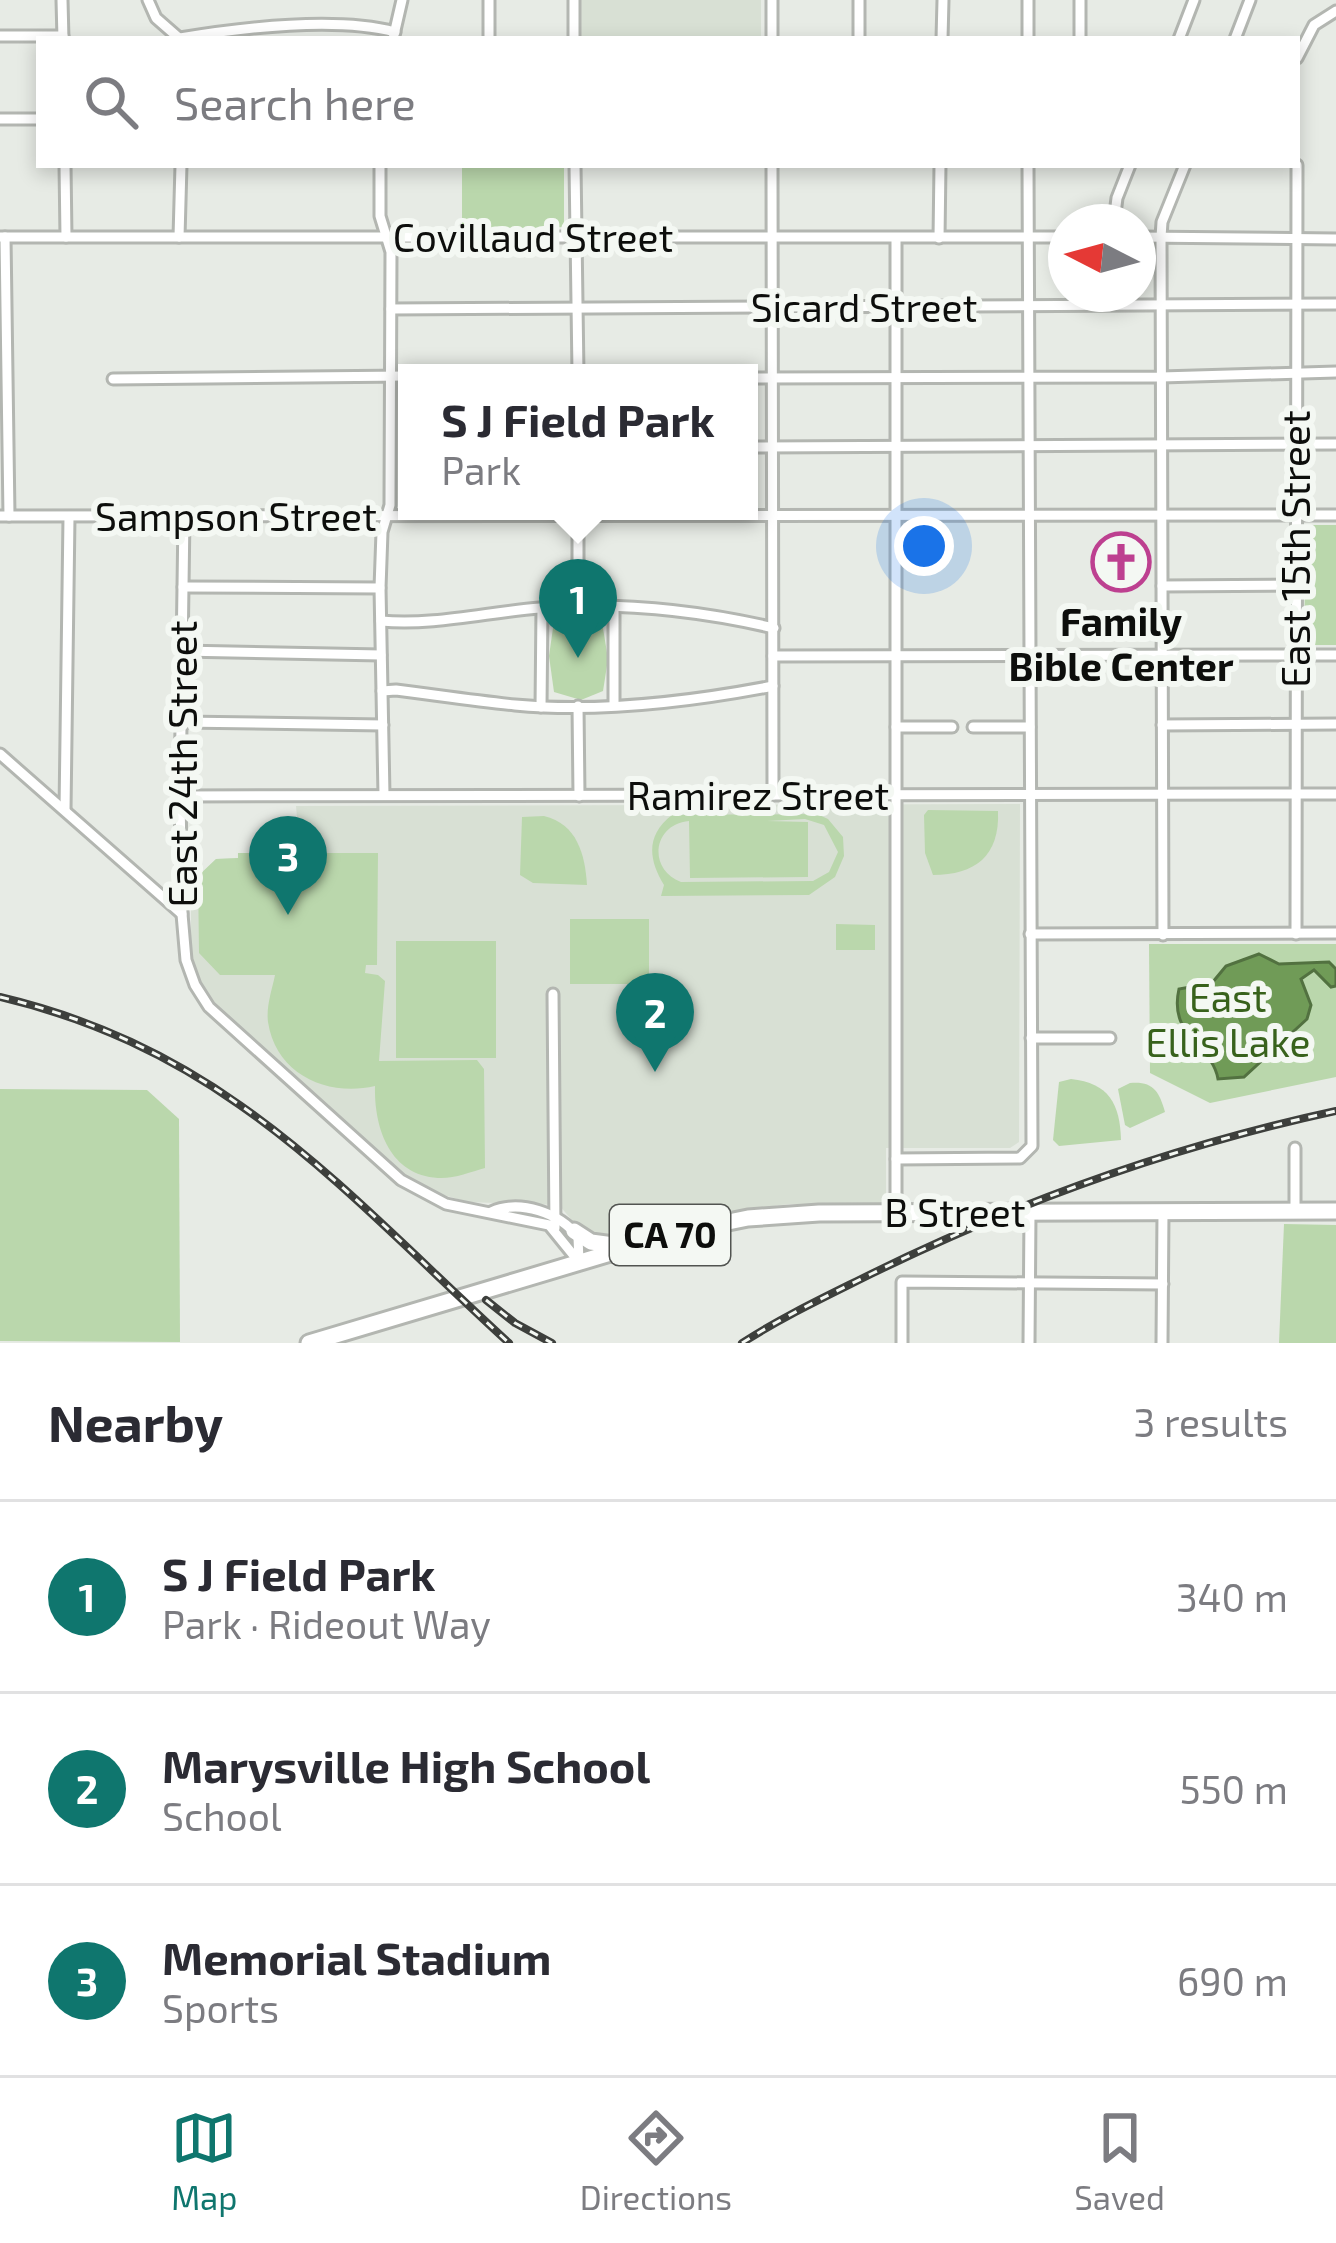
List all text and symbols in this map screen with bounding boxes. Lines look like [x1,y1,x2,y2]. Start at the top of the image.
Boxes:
search box [36,36,1300,168]
icon: search [78,69,144,135]
text: Search here [174,75,416,129]
north arrow [1048,204,1156,312]
street label: Covillaud Street [393,213,673,260]
street label: Sicard Street [751,283,977,330]
popup [398,364,758,520]
text: S J Field Park [441,392,715,446]
street label: East 15th Street [1271,410,1318,688]
text: Park [441,446,521,493]
street label: Sampson Street [95,492,377,539]
your location [894,516,954,576]
church icon: Family Bible Center [1090,531,1152,593]
pin: 1 [539,559,617,658]
place label: Family Bible Center [1008,597,1234,689]
street label: East 24th Street [158,620,205,908]
street label: Ramirez Street [627,771,889,818]
pin: 3 [249,816,327,915]
pin: 2 [616,973,694,1072]
park label: East Ellis Lake [1146,973,1310,1065]
street label: B Street [884,1188,1026,1235]
road number: CA 70 [610,1205,730,1265]
text: Nearby [48,1391,223,1452]
text: 3 results [1134,1398,1288,1445]
text: S J Field Park [162,1546,436,1600]
text: 1 [79,1573,95,1620]
text: 340 m [1176,1573,1288,1620]
text: Park · Rideout Way [162,1600,491,1647]
text: Marysville High School [162,1738,650,1792]
text: 2 [76,1765,98,1812]
text: 550 m [1180,1765,1288,1812]
text: School [162,1792,282,1839]
text: Memorial Stadium [162,1930,551,1984]
text: 3 [76,1957,98,2004]
text: 690 m [1177,1957,1288,2004]
text: Sports [162,1984,279,2031]
tab: Map [171,2105,237,2217]
tab: Directions [580,2105,732,2217]
tab: Saved [1074,2105,1165,2217]

